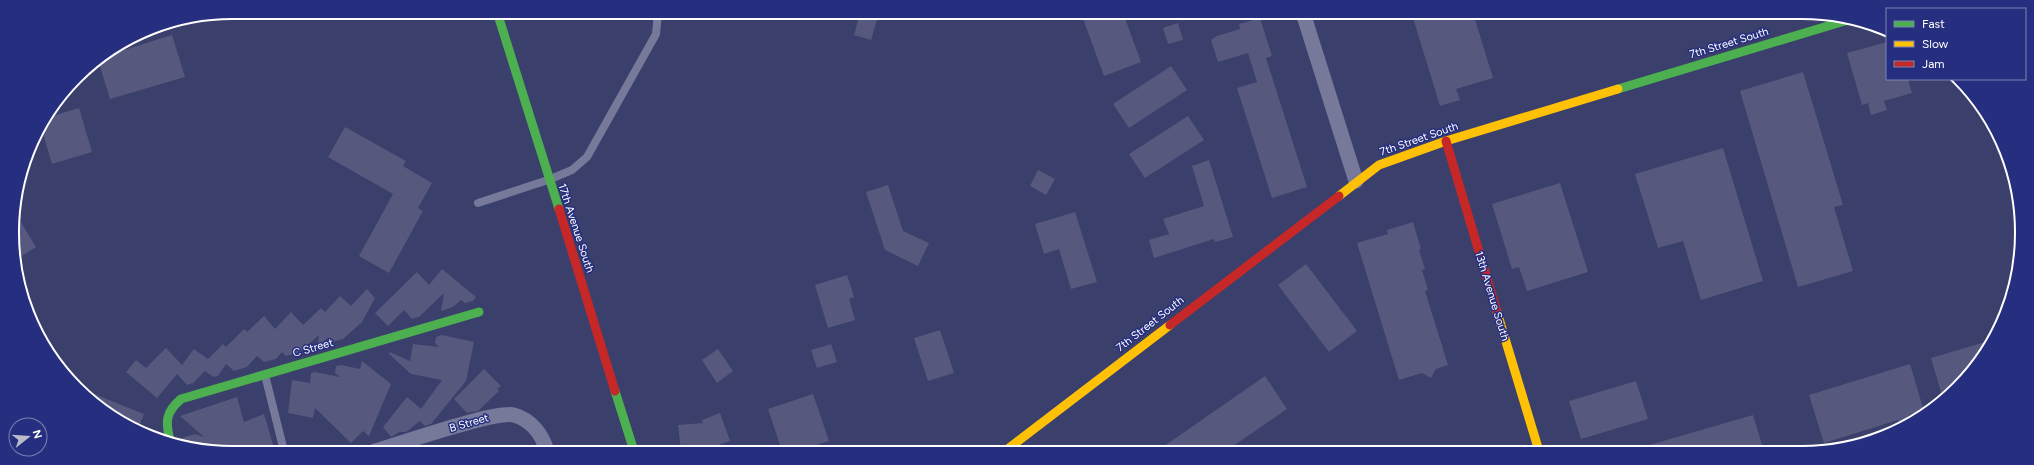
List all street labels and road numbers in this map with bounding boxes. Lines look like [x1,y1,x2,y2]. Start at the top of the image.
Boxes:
street label: 7th Street South [1688,25,1770,61]
street label: 7th Street South [1378,120,1460,158]
street label: 17th Avenue South [555,182,597,274]
street label: 13th Avenue South [1472,250,1512,342]
street label: 7th Street South [1114,294,1186,354]
street label: C Street [291,336,335,360]
street label: B Street [448,411,490,435]

